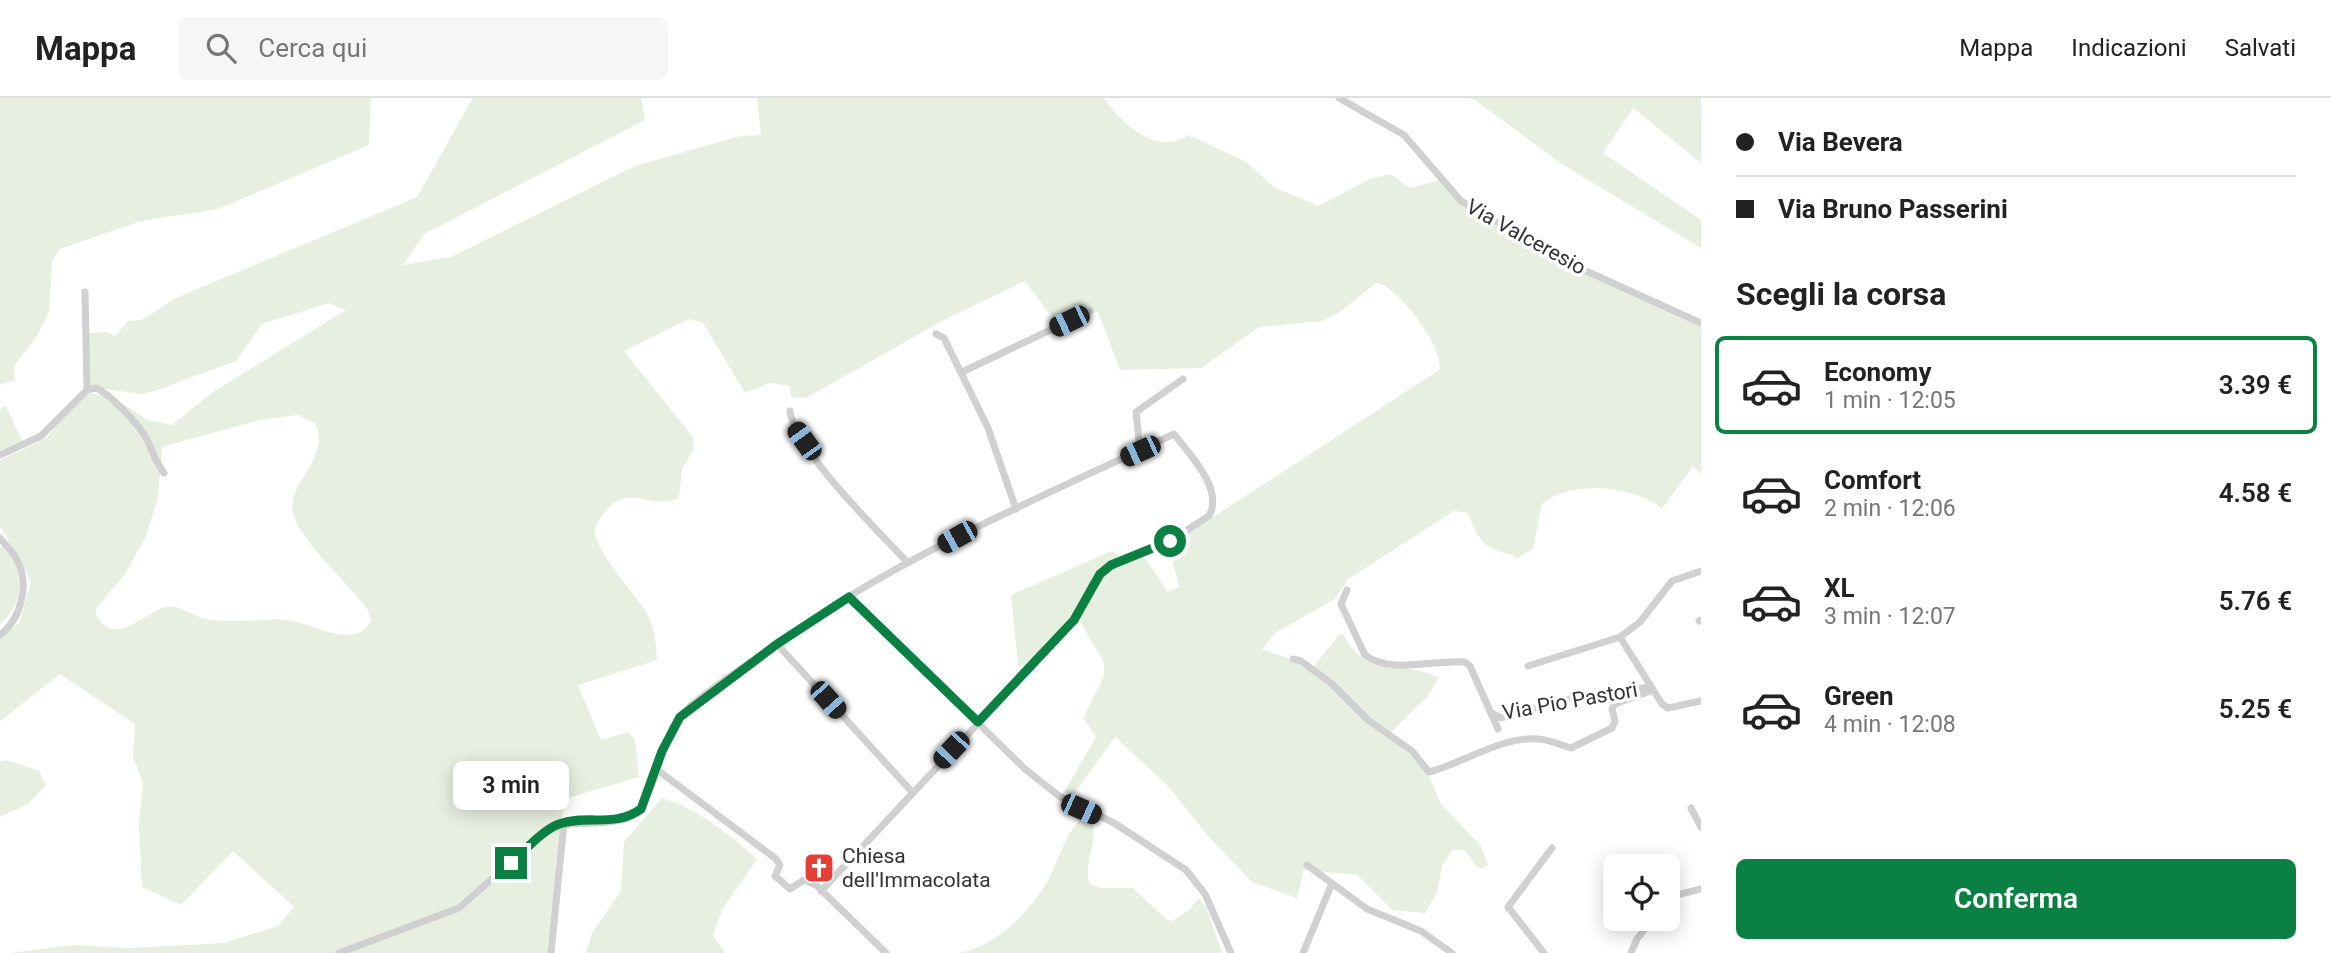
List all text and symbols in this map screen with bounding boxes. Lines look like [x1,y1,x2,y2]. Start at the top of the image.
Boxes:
search box [178,17,668,80]
text: Mappa [35,29,136,68]
icon: search [202,29,240,67]
text: Cerca qui [258,33,367,63]
text: Mappa [1959,34,2033,62]
text: Indicazioni [2071,34,2187,62]
text: Salvati [2225,34,2296,62]
text: Via Bevera [1778,127,1903,157]
street label: Via Valceresio [1462,194,1590,280]
text: Via Bruno Passerini [1778,194,2008,224]
text: Scegli la corsa [1736,275,1946,313]
car [1046,302,1093,340]
icon: car [1740,354,1803,417]
text: Economy [1824,357,1931,387]
text: 3.39 € [2219,370,2292,400]
text: 1 min · 12:05 [1824,387,1956,414]
car [784,418,825,464]
car [1117,433,1164,469]
icon: car [1740,462,1803,525]
text: Comfort [1824,465,1921,495]
text: 4.58 € [2219,478,2292,508]
text: 2 min · 12:06 [1824,495,1956,522]
car [934,518,981,556]
route start [1154,525,1186,557]
icon: car [1740,570,1803,633]
text: XL [1824,573,1855,603]
text: 5.76 € [2219,586,2292,616]
text: 3 min · 12:07 [1824,603,1956,630]
car [807,677,850,723]
street label: Via Pio Pastori [1500,677,1640,725]
icon: car [1740,678,1803,741]
text: Green [1824,681,1894,711]
text: 5.25 € [2219,694,2292,724]
text: 4 min · 12:08 [1824,711,1956,738]
car [929,727,974,773]
callout: 3 min [453,762,569,810]
text: 3 min [482,772,540,799]
car [1058,791,1105,827]
place label: Chiesa dell'Immacolata [842,844,991,892]
route end [495,847,527,879]
church icon: Chiesa dell'Immacolata [802,851,836,885]
map controls [1603,854,1680,931]
button: locate [1603,854,1680,931]
button: Conferma [1736,859,2296,939]

